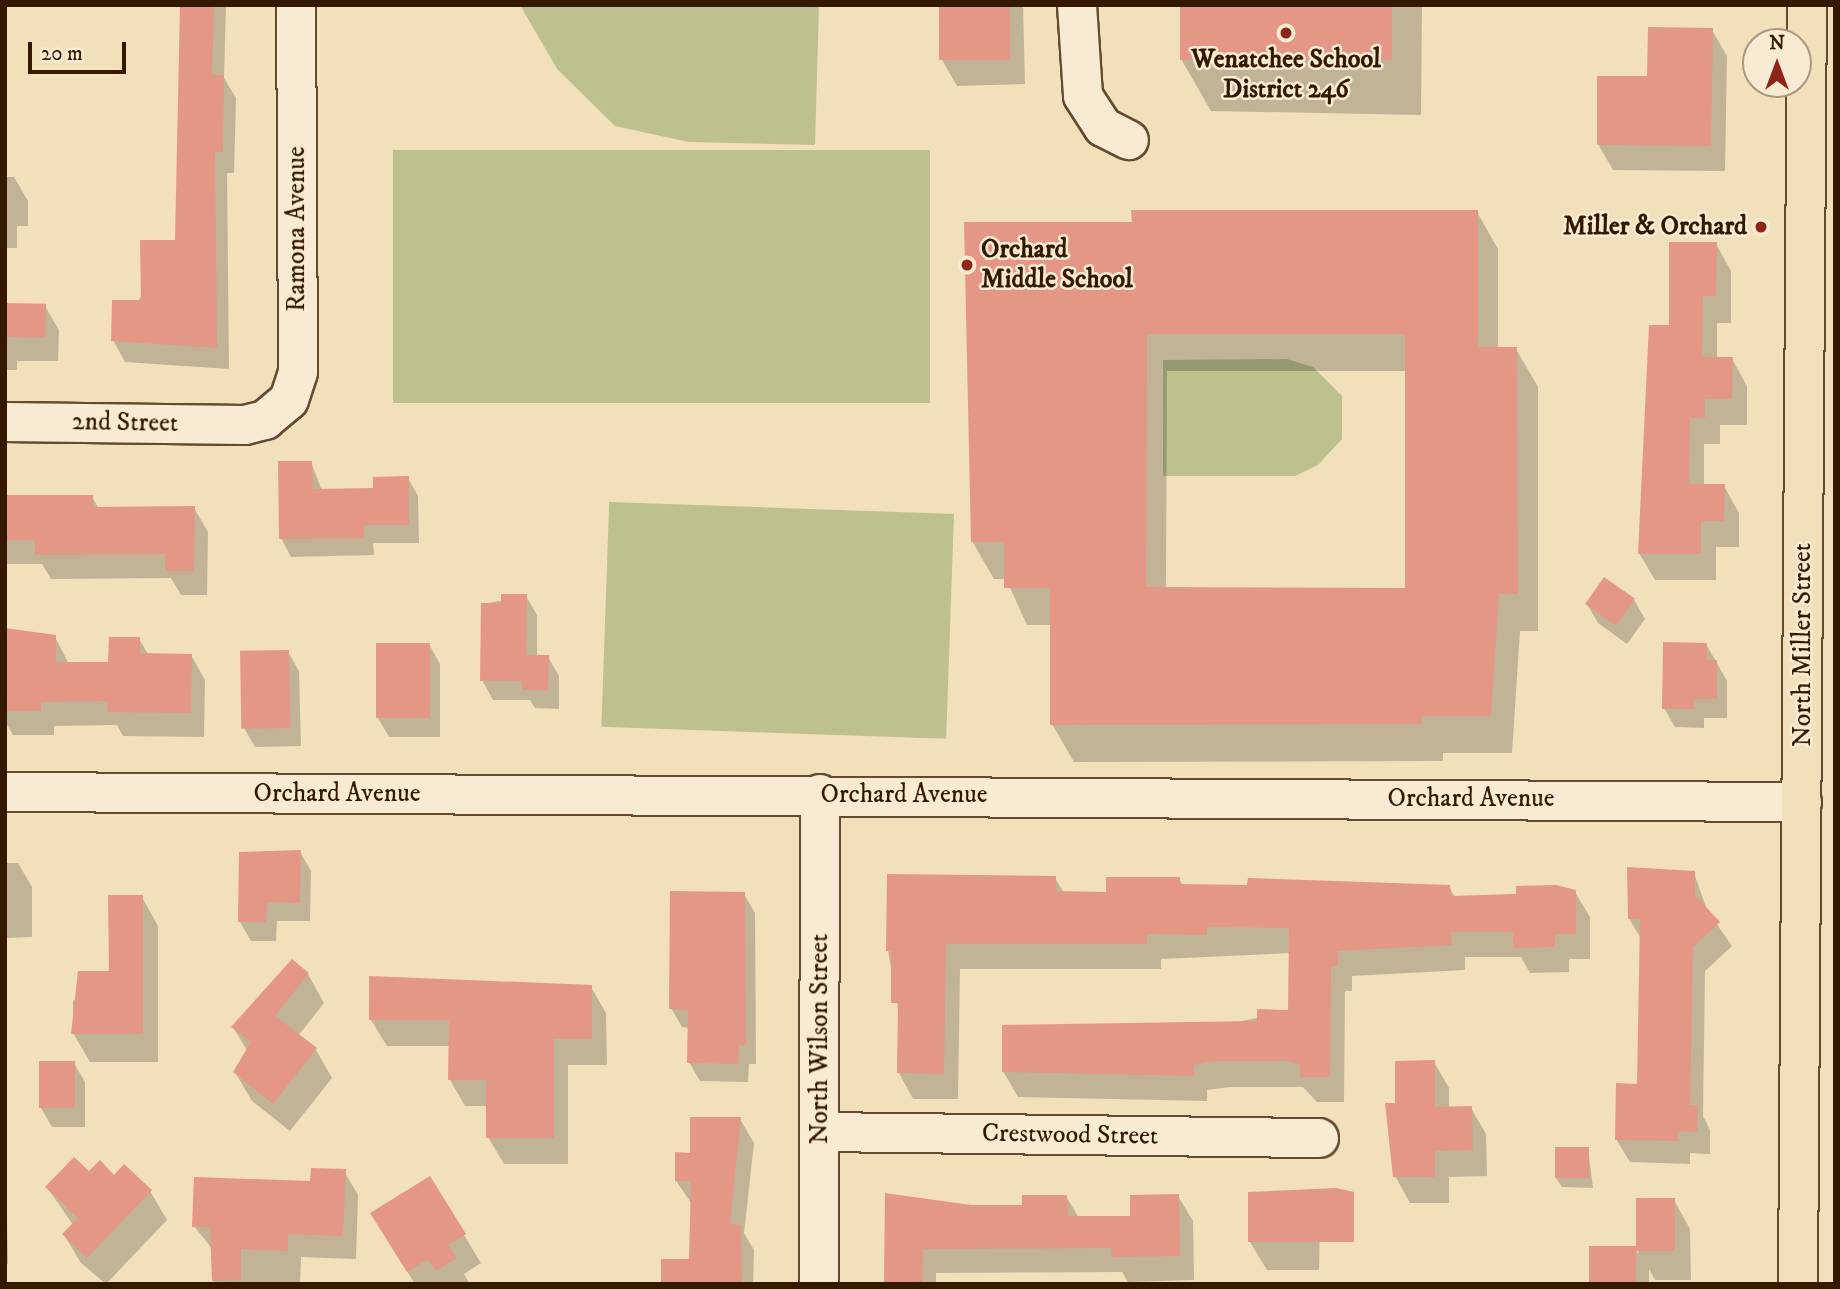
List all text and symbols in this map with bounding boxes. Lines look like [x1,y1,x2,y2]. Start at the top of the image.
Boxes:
marker: Wenatchee School District 246 [1278,25,1294,41]
scale bar [32,28,130,72]
north arrow [1742,28,1812,98]
text: N [1769,32,1785,55]
text: 20 m [41,41,83,67]
place label: Wenatchee School District 246 [1191,44,1381,106]
street label: Ramona Avenue [281,146,313,312]
place label: Miller & Orchard [1563,211,1747,243]
marker: Miller & Orchard [1753,219,1769,235]
place label: Orchard Middle School [981,234,1133,296]
marker: Orchard Middle School [959,257,975,273]
street label: 2nd Street [72,406,178,440]
street label: North Miller Street [1787,543,1819,747]
street label: Orchard Avenue [254,778,420,810]
street label: Orchard Avenue [821,779,987,811]
street label: Orchard Avenue [1388,783,1554,815]
street label: North Wilson Street [804,934,836,1144]
street label: Crestwood Street [981,1118,1159,1152]

